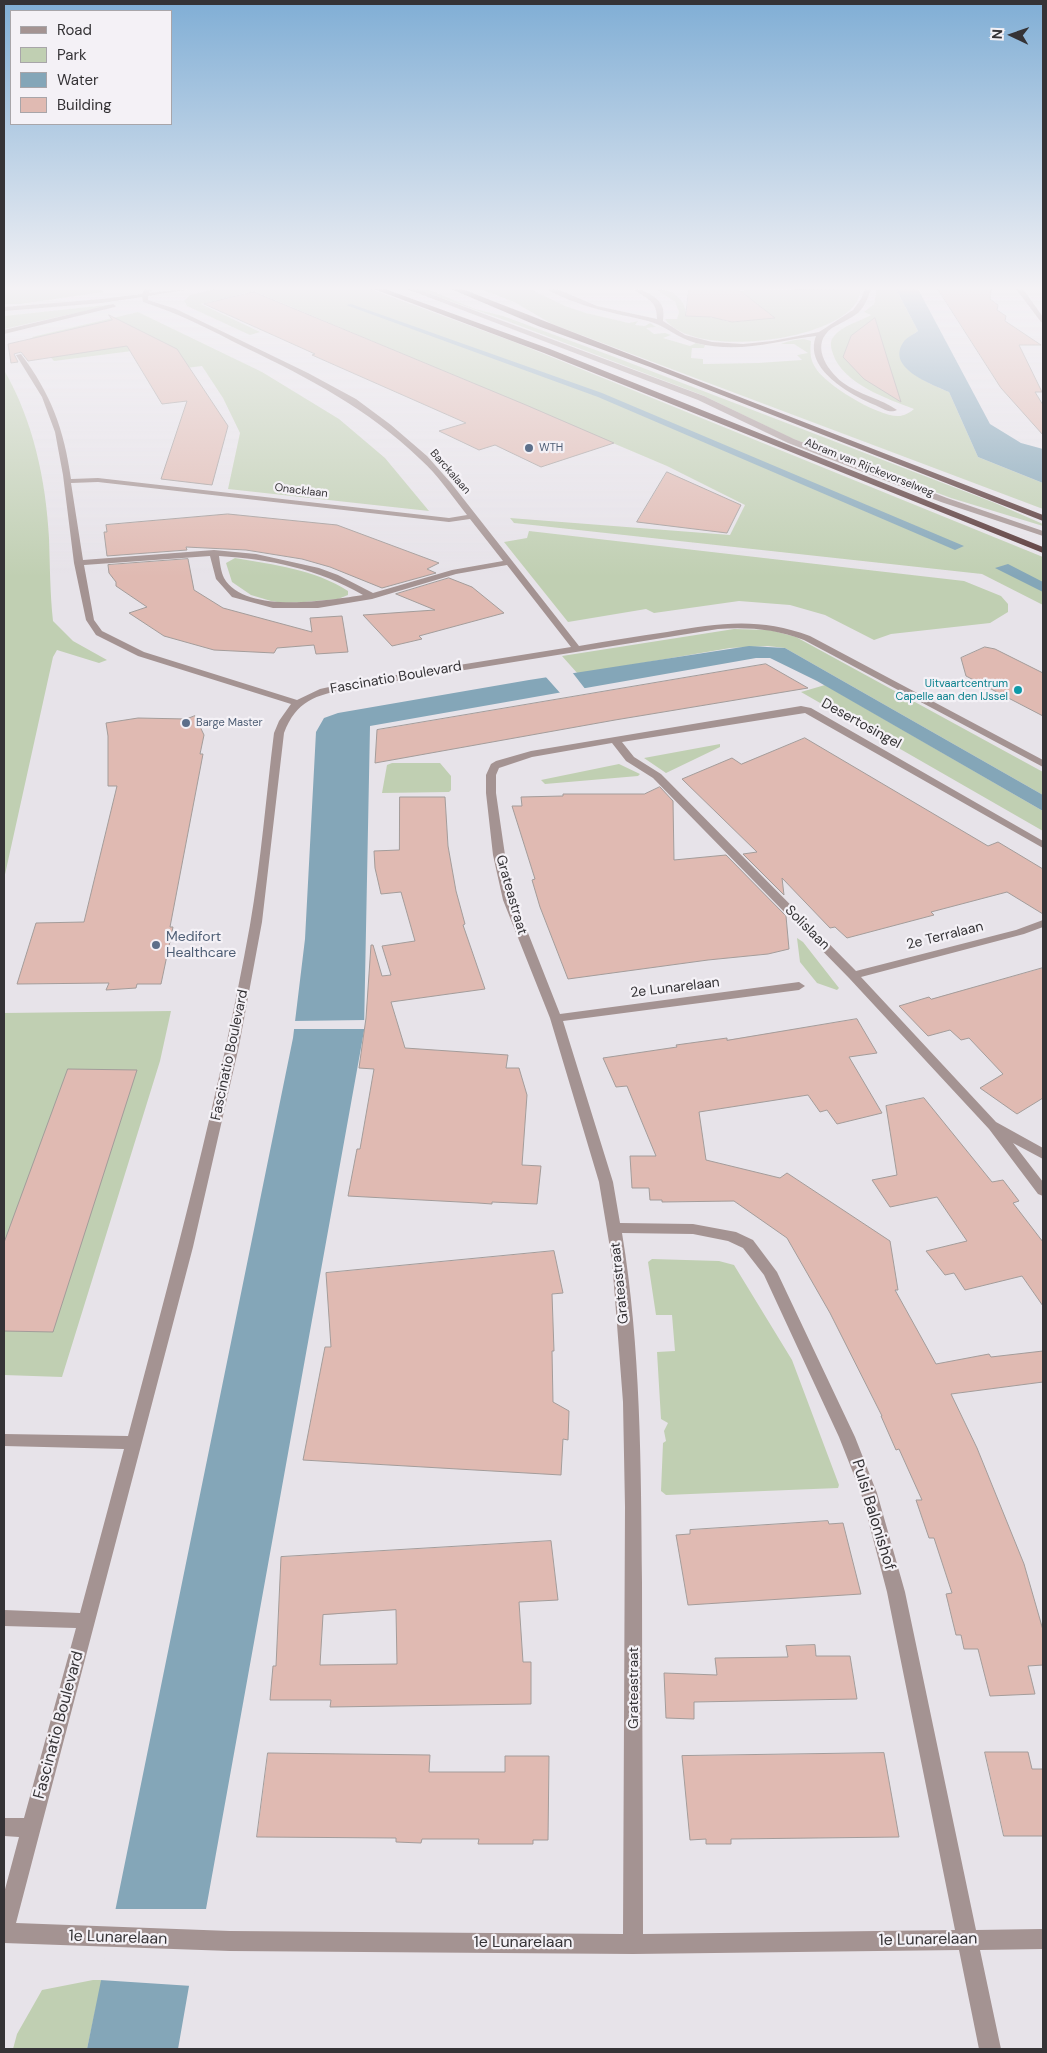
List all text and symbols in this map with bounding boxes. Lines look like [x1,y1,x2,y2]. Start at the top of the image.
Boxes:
legend [10,10,172,125]
north arrow [987,10,1037,60]
text: Road [57,20,92,40]
text: N [988,29,1006,40]
text: Park [57,45,87,65]
text: Water [57,70,98,90]
text: Building [57,95,112,115]
street label: Abram van Rijckevorselweg [803,436,935,500]
place label: WTH [539,441,563,455]
marker: WTH [523,442,535,454]
street label: Barckalaan [427,447,473,497]
street label: Onacklaan [274,481,328,501]
street label: Fascinatio Boulevard [329,658,463,698]
place label: Uitvaartcentrum Capelle aan den IJssel [895,677,1008,703]
marker: Uitvaartcentrum Capelle aan den IJssel [1012,684,1024,696]
street label: Desertosingel [818,695,904,753]
place label: Barge Master [196,716,263,730]
marker: Barge Master [180,717,192,729]
street label: Grateastraat [492,853,530,937]
street label: Solislaan [781,902,833,954]
street label: 2e Terralaan [905,918,985,954]
place label: Medifort Healthcare [166,929,236,962]
marker: Medifort Healthcare [150,939,162,951]
street label: 2e Lunarelaan [629,974,721,1002]
street label: Fascinatio Boulevard [208,988,252,1122]
street label: Grateastraat [607,1241,633,1325]
street label: Pulsi Balonishof [847,1457,899,1573]
street label: Grateastraat [626,1647,642,1729]
street label: Fascinatio Boulevard [30,1649,88,1801]
street label: 1e Lunarelaan [68,1927,168,1949]
street label: 1e Lunarelaan [878,1930,978,1950]
street label: 1e Lunarelaan [474,1933,572,1953]

